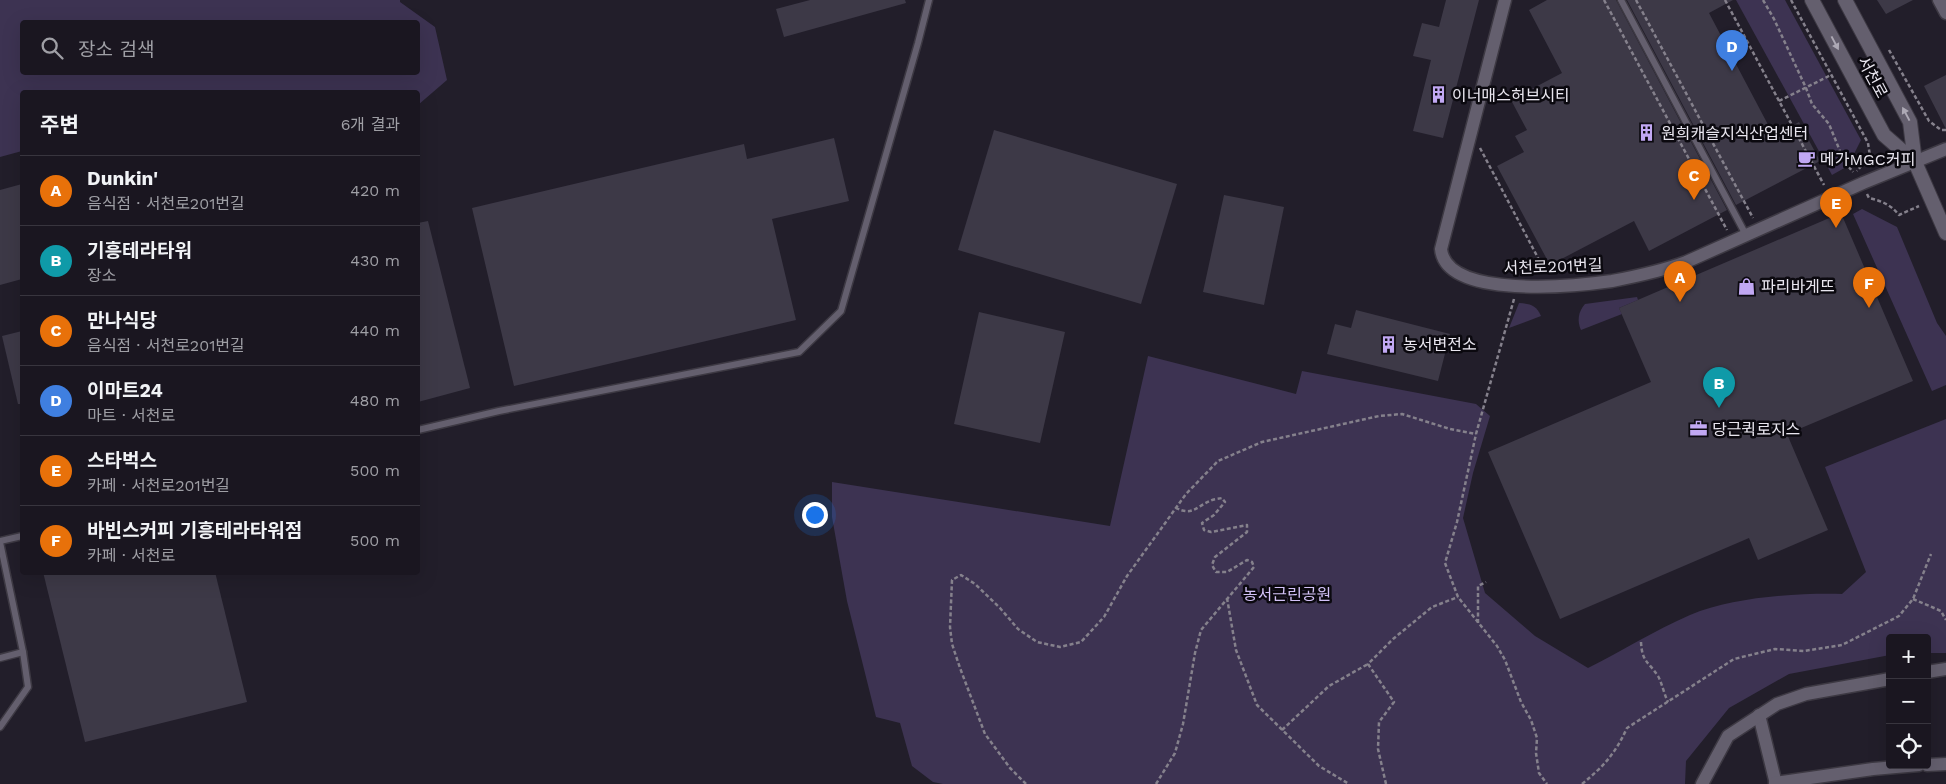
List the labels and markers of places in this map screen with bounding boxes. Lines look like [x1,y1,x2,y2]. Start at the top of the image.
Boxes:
pin: D [1716,30,1748,71]
building icon: 이너매스허브시티 [1428,85,1448,105]
place label: 이너매스허브시티 [1452,86,1570,105]
building icon: 원희캐슬지식산업센터 [1637,123,1657,143]
place label: 원희캐슬지식산업센터 [1661,124,1808,143]
cafe icon: 메가MGC커피 [1796,149,1816,169]
place label: 메가MGC커피 [1820,150,1915,169]
pin: C [1678,159,1710,200]
pin: E [1820,187,1852,228]
pin: A [1664,261,1696,302]
pin: F [1853,267,1885,308]
shop icon: 파리바게뜨 [1737,276,1757,296]
place label: 파리바게뜨 [1761,277,1835,296]
building icon: 농서변전소 [1379,334,1399,354]
place label: 농서변전소 [1403,335,1477,354]
pin: B [1703,367,1735,408]
office icon: 당근퀵로지스 [1688,419,1708,439]
place label: 당근퀵로지스 [1712,420,1800,439]

